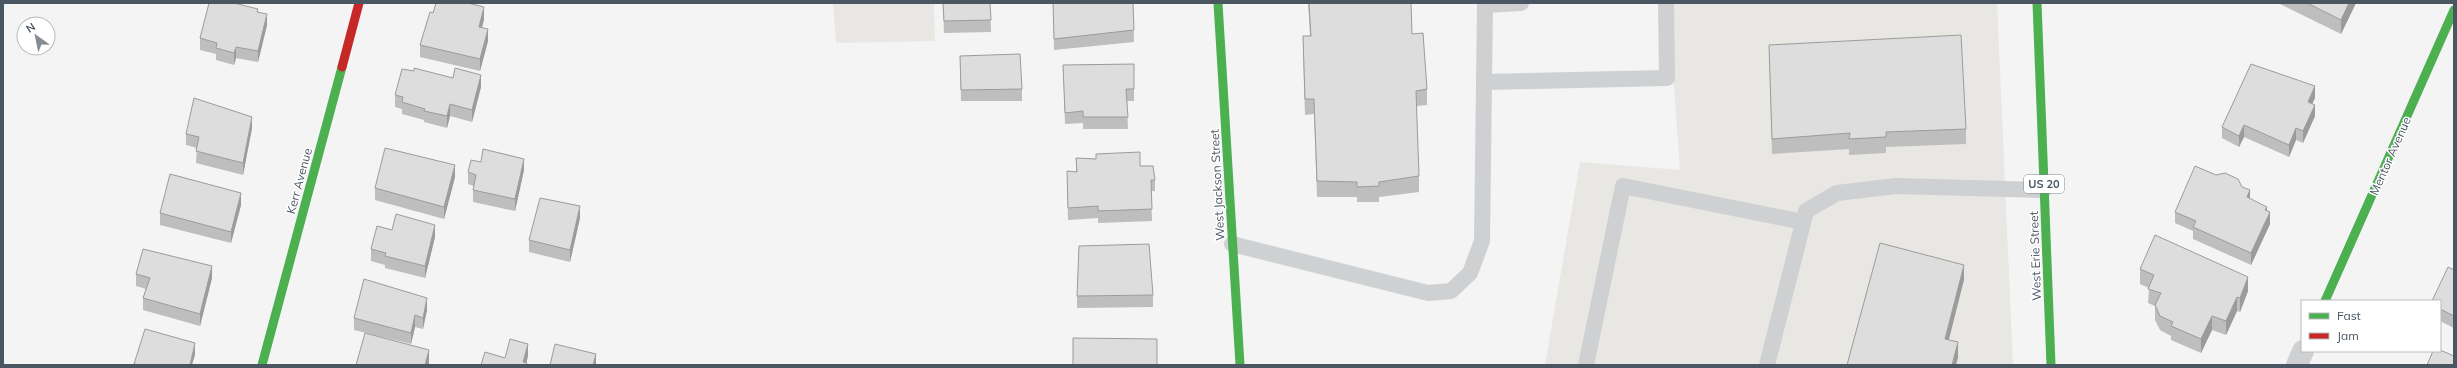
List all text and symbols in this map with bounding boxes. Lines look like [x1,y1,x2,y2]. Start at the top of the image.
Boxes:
north arrow [16,16,56,56]
text: N [23,19,38,36]
street label: Mentor Avenue [2366,115,2414,197]
street label: West Jackson Street [1207,129,1227,241]
street label: Kerr Avenue [283,146,315,216]
road number: US 20 [2024,175,2064,193]
street label: West Erie Street [2026,211,2044,301]
legend [2301,300,2441,352]
text: Fast [2337,308,2361,323]
text: Jam [2337,328,2359,343]

